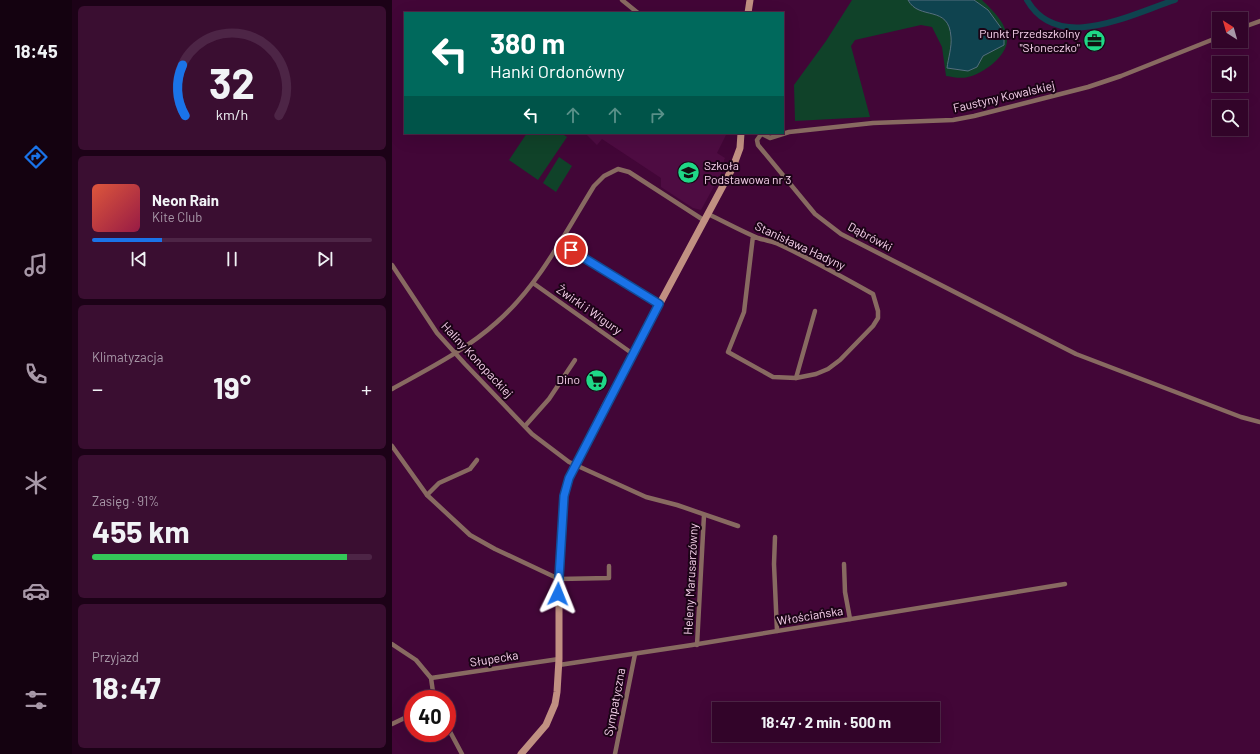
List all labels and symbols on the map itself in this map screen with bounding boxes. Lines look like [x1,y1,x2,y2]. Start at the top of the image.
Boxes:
north arrow [1212,12,1248,48]
place label: Punkt Przedszkolny "Słoneczko" [979,26,1080,54]
office icon: Punkt Przedszkolny "Słoneczko" [1082,28,1108,54]
street label: Faustyny Kowalskiej [952,77,1056,115]
place label: Szkoła Podstawowa nr 3 [704,158,791,186]
school or university icon: Szkoła Podstawowa nr 3 [675,160,701,186]
street label: Stanisława Hadyny [753,218,848,272]
street label: Dąbrówki [846,219,895,254]
pin [554,233,588,267]
street label: Żwirki i Wigury [554,282,625,337]
street label: Haliny Konopackiej [439,319,516,400]
supermarket icon: Dino [583,367,609,393]
place label: Dino [557,372,580,386]
street label: Heleny Marusarzówny [680,522,700,635]
position arrow [537,573,579,615]
street label: Włościańska [776,603,844,627]
street label: Słupecka [469,647,519,669]
street label: Sympatyczna [601,667,627,737]
speed limit sign: 40 [404,690,456,742]

